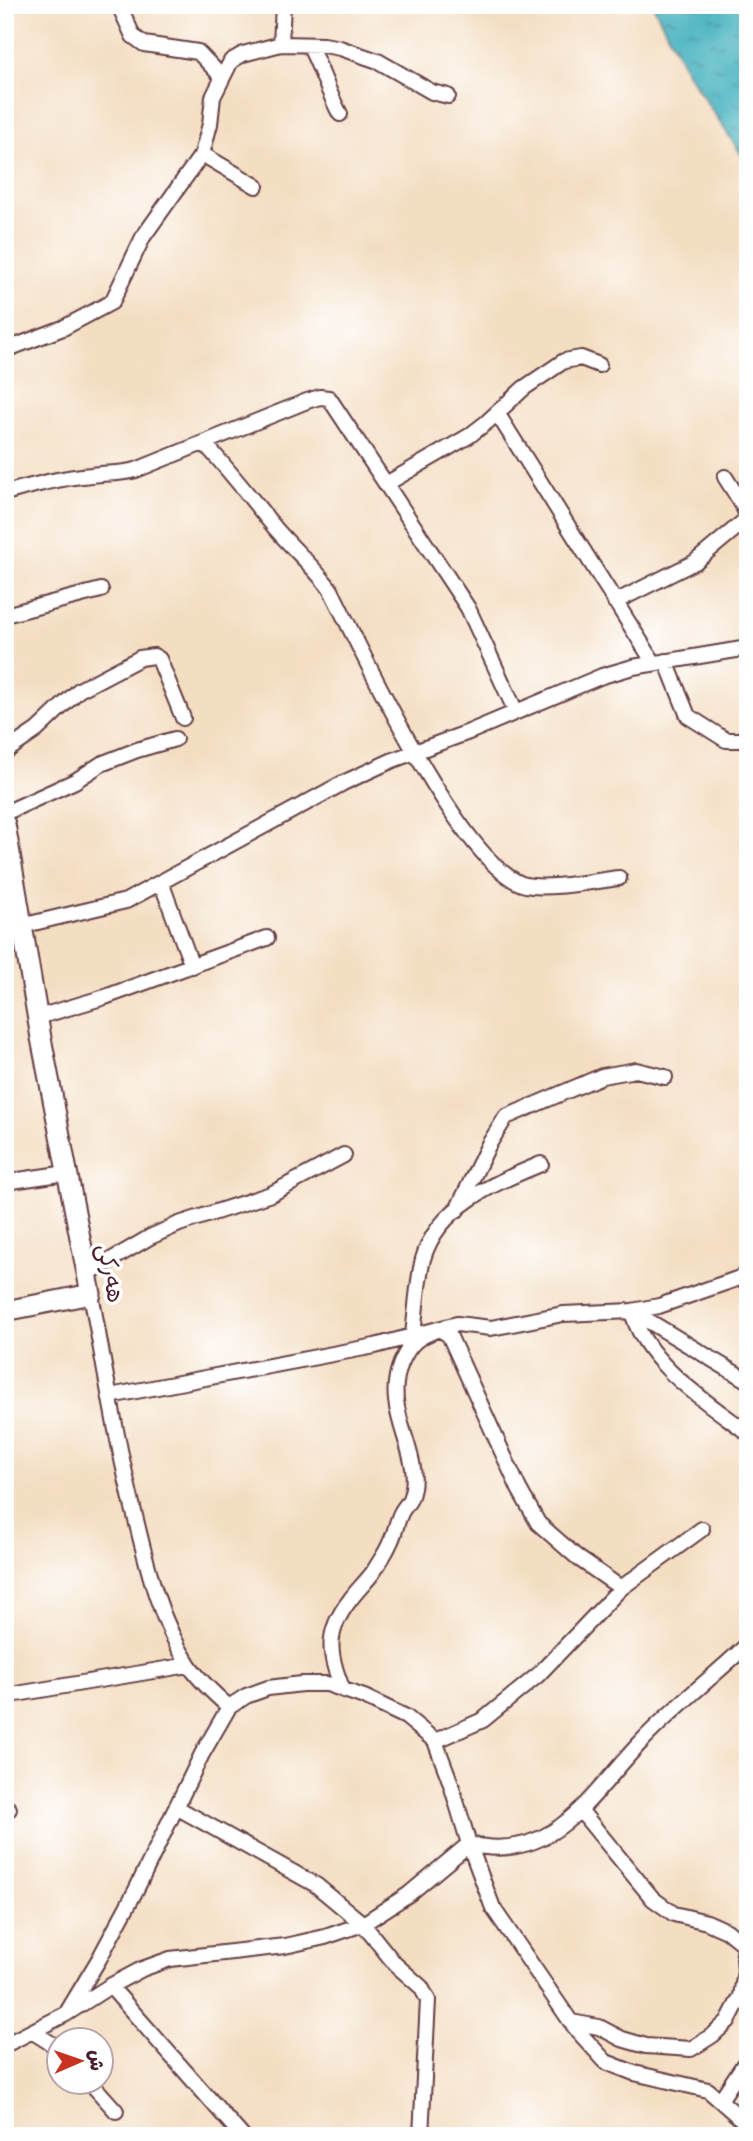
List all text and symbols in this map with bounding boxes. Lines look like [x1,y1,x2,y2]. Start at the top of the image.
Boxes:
street label: هەرکی [91,1241,130,1305]
north arrow [46,2025,116,2096]
text: ش [84,2050,108,2071]

